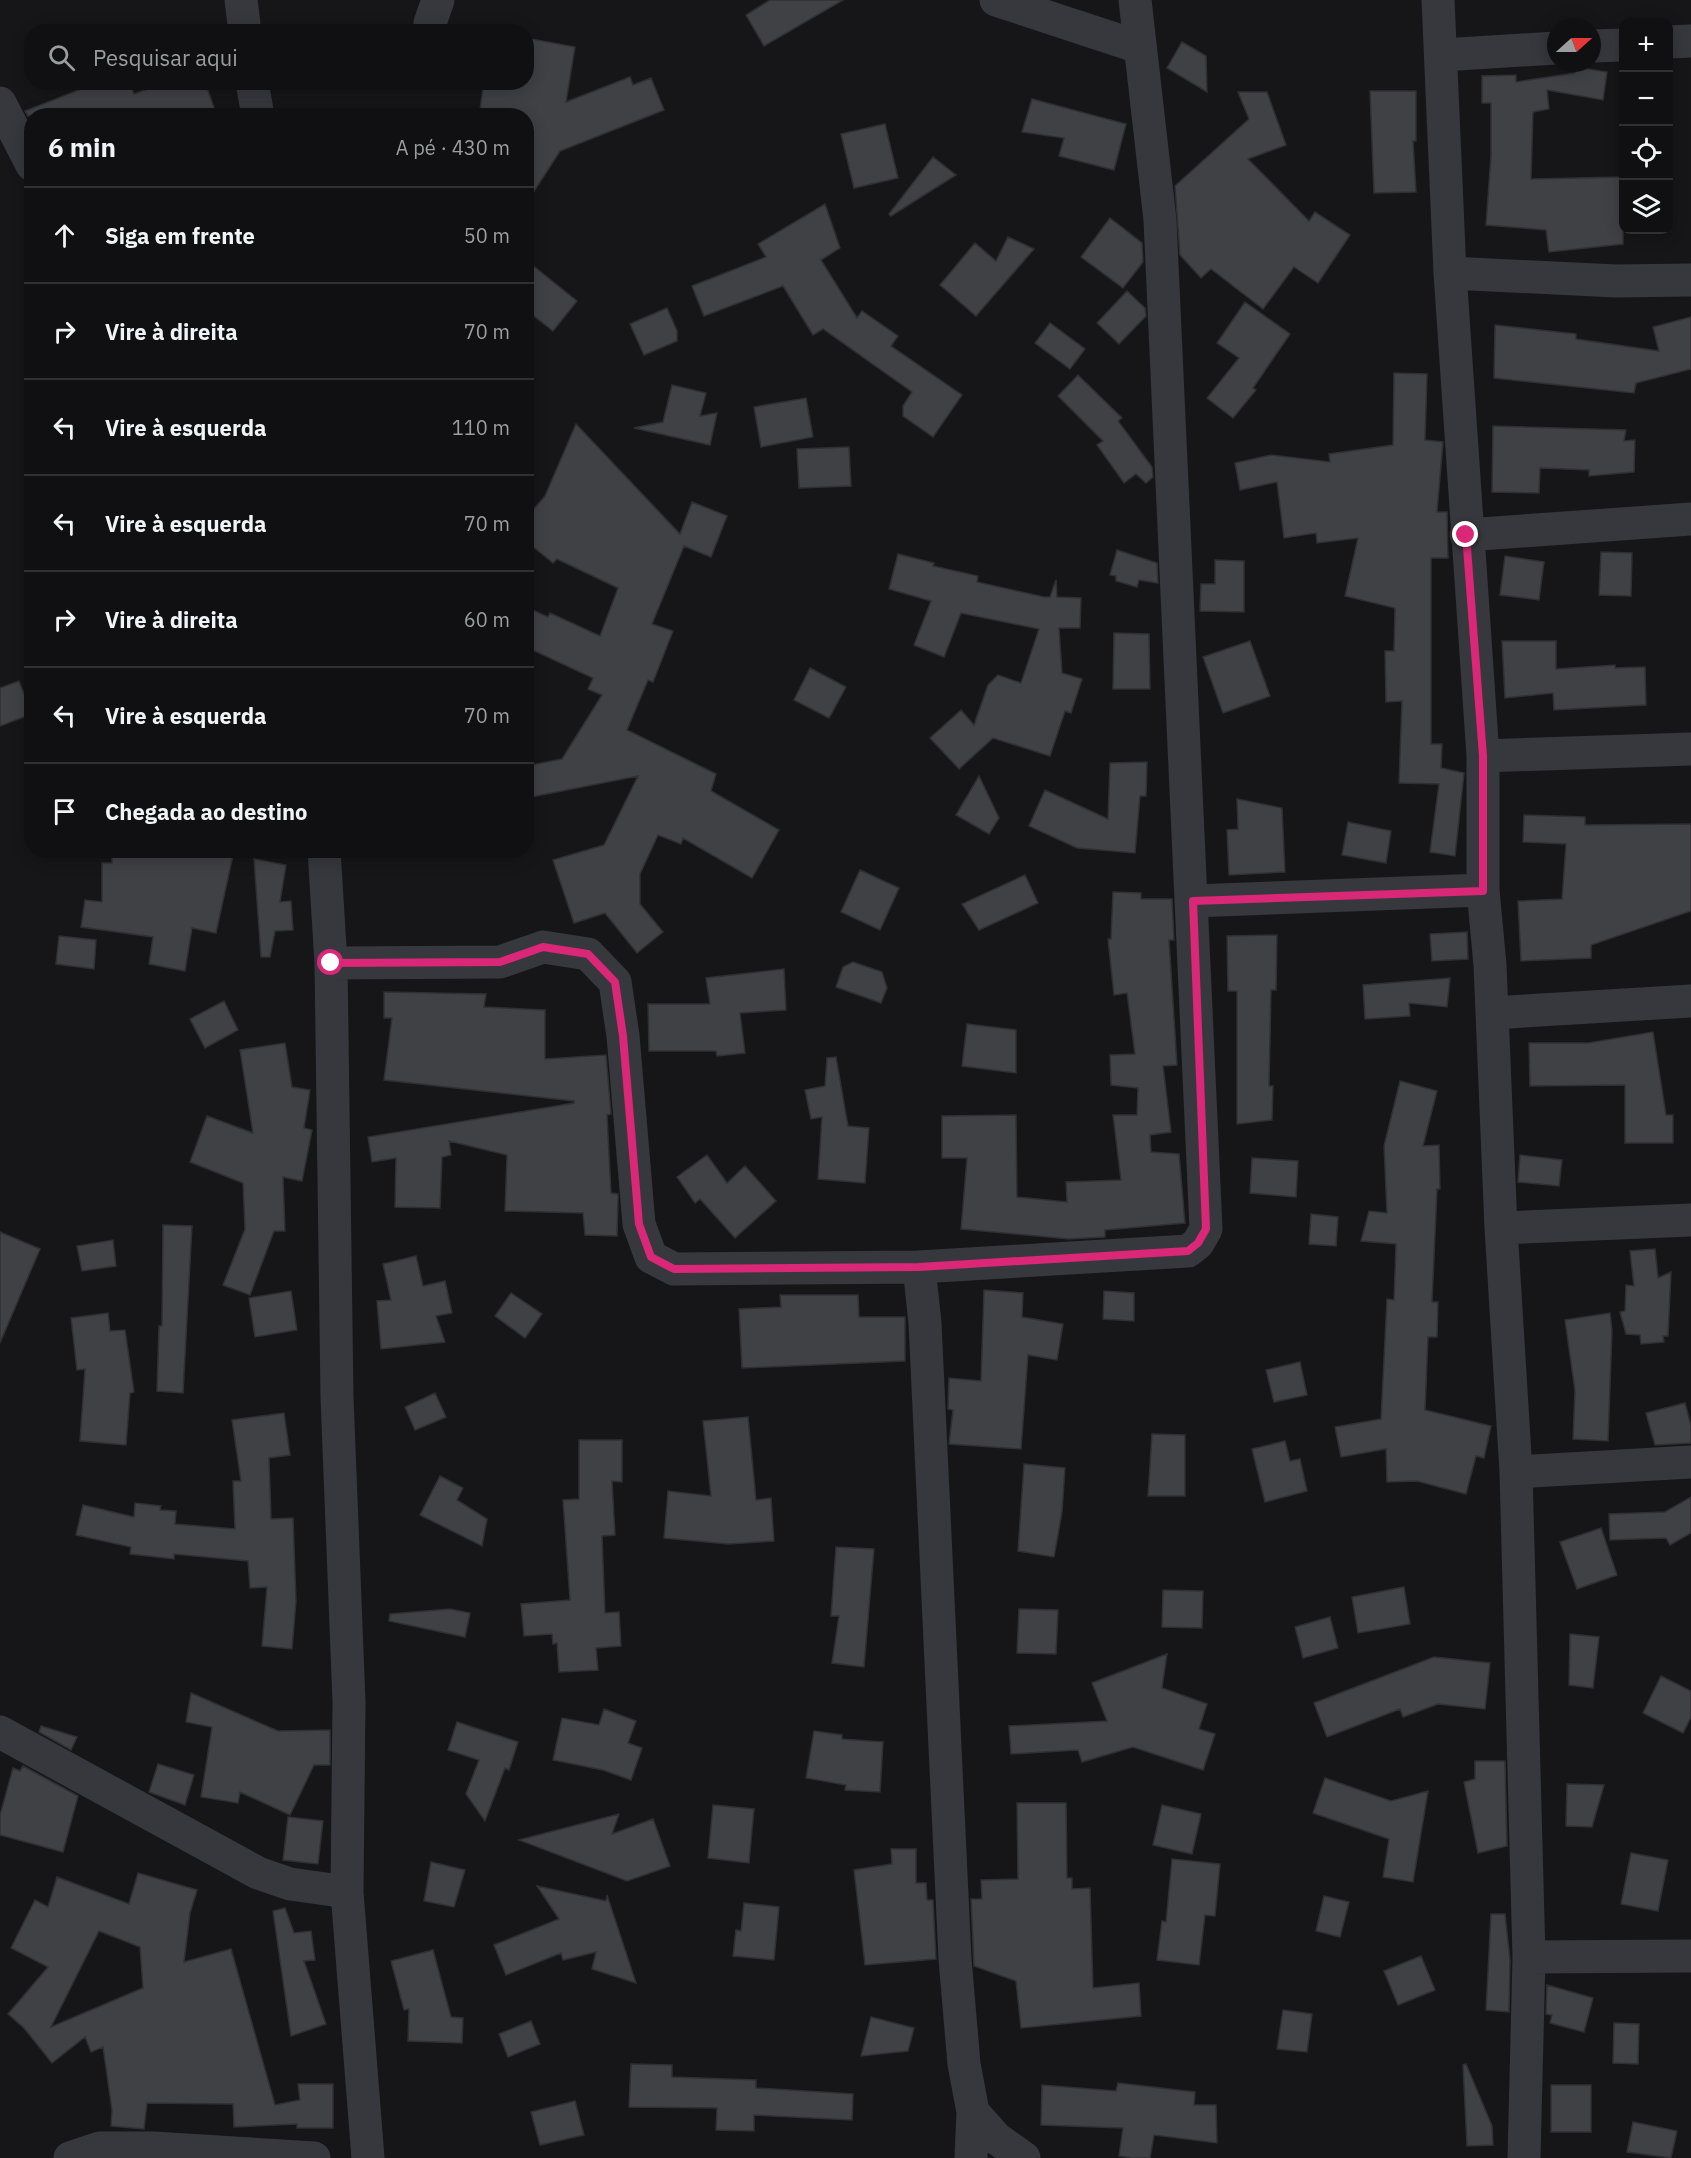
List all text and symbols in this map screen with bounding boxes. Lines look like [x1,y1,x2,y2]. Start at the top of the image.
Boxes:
north arrow [1547,18,1601,72]
map controls [1619,18,1673,234]
button: + [1619,18,1673,72]
search box [24,24,534,90]
icon: search [45,41,78,74]
text: Pesquisar aqui [93,43,238,72]
button: − [1619,72,1673,126]
button: locate [1619,126,1673,180]
text: 6 min [48,130,116,164]
text: A pé · 430 m [396,134,510,161]
button: layers [1619,180,1673,234]
icon: ahead [48,219,81,252]
text: Siga em frente [105,221,255,250]
text: 50 m [464,222,510,249]
icon: right [48,315,81,348]
text: Vire à direita [105,317,238,346]
text: 70 m [464,318,510,345]
icon: left [48,411,81,444]
text: Vire à esquerda [105,413,267,442]
text: 110 m [452,414,510,441]
icon: left [48,507,81,540]
text: Vire à esquerda [105,509,267,538]
text: 70 m [464,510,510,537]
route end [1452,521,1478,547]
icon: right [48,603,81,636]
text: Vire à direita [105,605,238,634]
text: 60 m [464,606,510,633]
icon: left [48,699,81,732]
text: Vire à esquerda [105,701,267,730]
text: 70 m [464,702,510,729]
icon: arrive [48,795,81,828]
text: Chegada ao destino [105,797,308,826]
route start [317,949,343,975]

